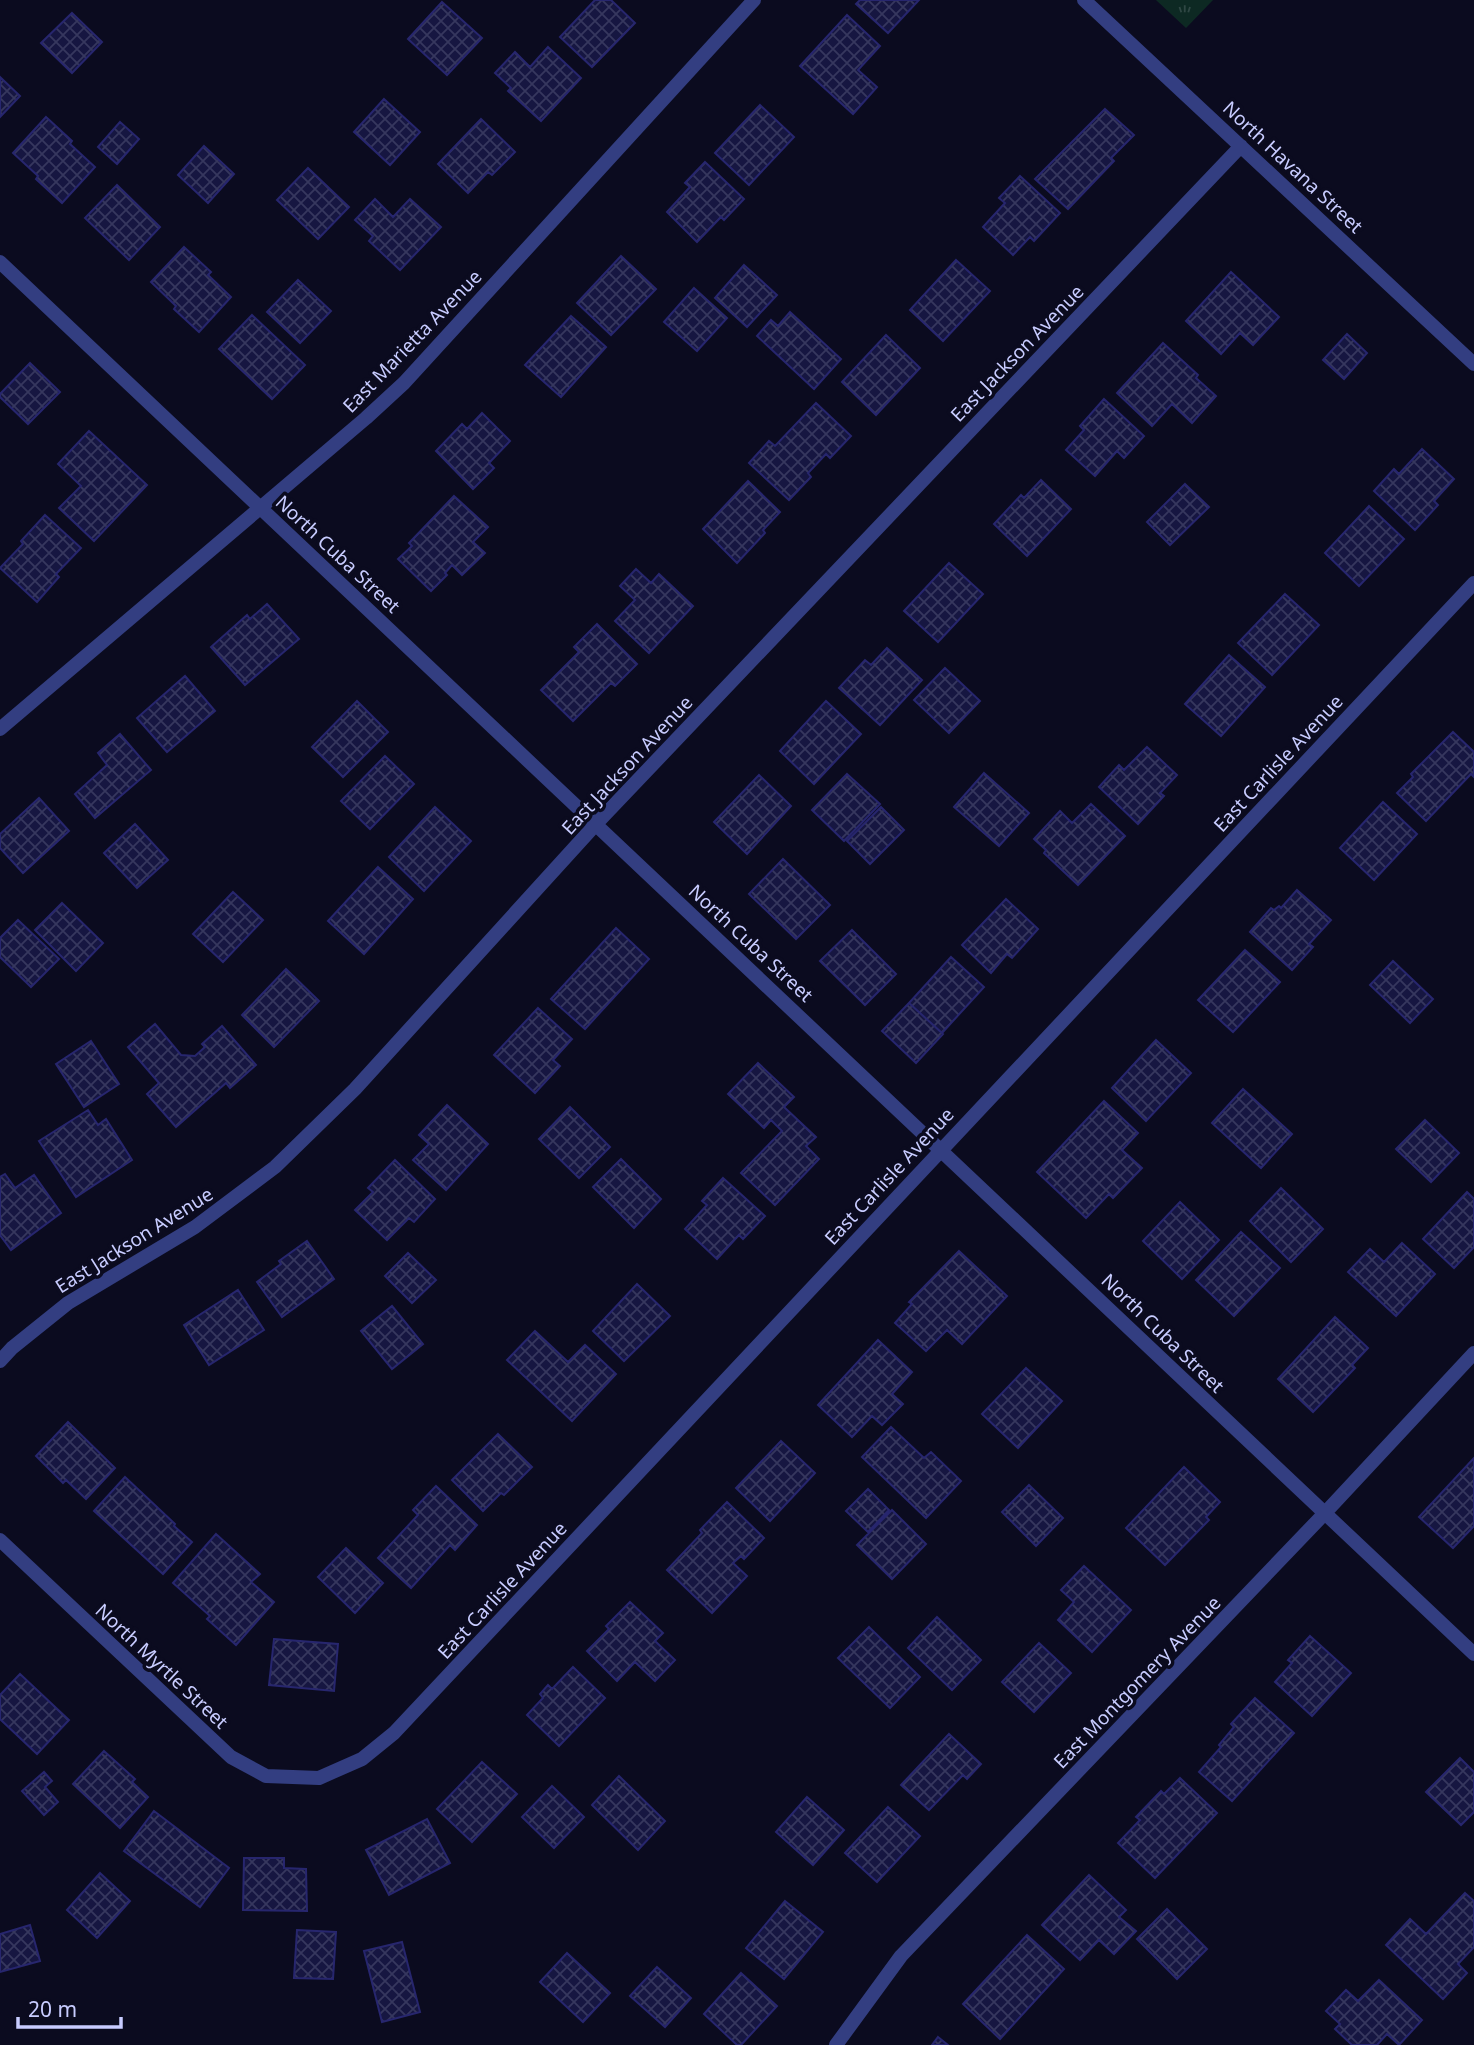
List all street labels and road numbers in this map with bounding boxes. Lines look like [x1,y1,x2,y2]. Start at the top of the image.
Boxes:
street label: North Havana Street [1217,95,1369,239]
street label: East Marietta Avenue [337,264,487,418]
street label: East Jackson Avenue [945,279,1089,427]
street label: North Cuba Street [270,489,406,619]
street label: East Carlisle Avenue [1208,689,1348,837]
street label: East Jackson Avenue [556,690,698,840]
street label: North Cuba Street [683,878,819,1008]
street label: East Carlisle Avenue [819,1102,959,1250]
street label: East Jackson Avenue [50,1181,218,1299]
street label: North Cuba Street [1096,1268,1230,1399]
street label: East Carlisle Avenue [432,1516,572,1664]
street label: East Montgomery Avenue [1048,1590,1226,1774]
street label: North Myrtle Street [90,1598,234,1734]

